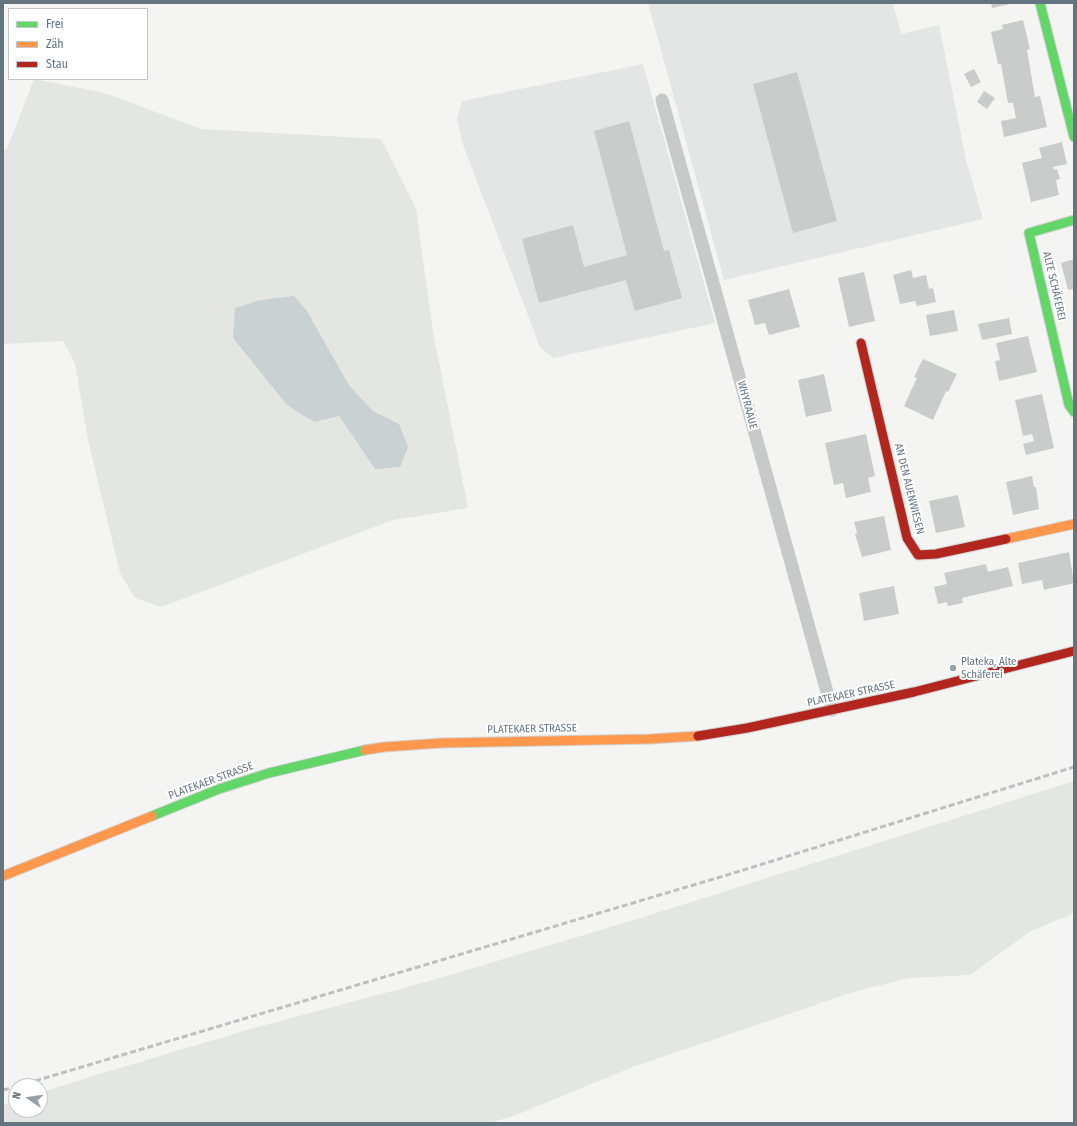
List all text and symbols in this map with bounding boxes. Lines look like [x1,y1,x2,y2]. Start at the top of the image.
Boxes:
legend [8,8,148,80]
text: Frei [46,17,64,31]
text: Zäh [46,37,64,51]
text: Stau [46,57,68,71]
street label: ALTE SCHÄFEREI [1040,250,1068,322]
street label: WHYRAAUE [734,379,760,431]
street label: AN DEN AUENWIESEN [891,442,927,536]
place label: Plateka, Alte Schäferei [961,655,1017,681]
marker: Plateka, Alte Schäferei [948,663,958,673]
street label: PLATEKAER STRASSE [806,678,896,710]
street label: PLATEKAER STRASSE [487,722,577,736]
street label: PLATEKAER STRASSE [167,759,255,803]
north arrow [8,1078,48,1118]
text: N [10,1091,24,1100]

